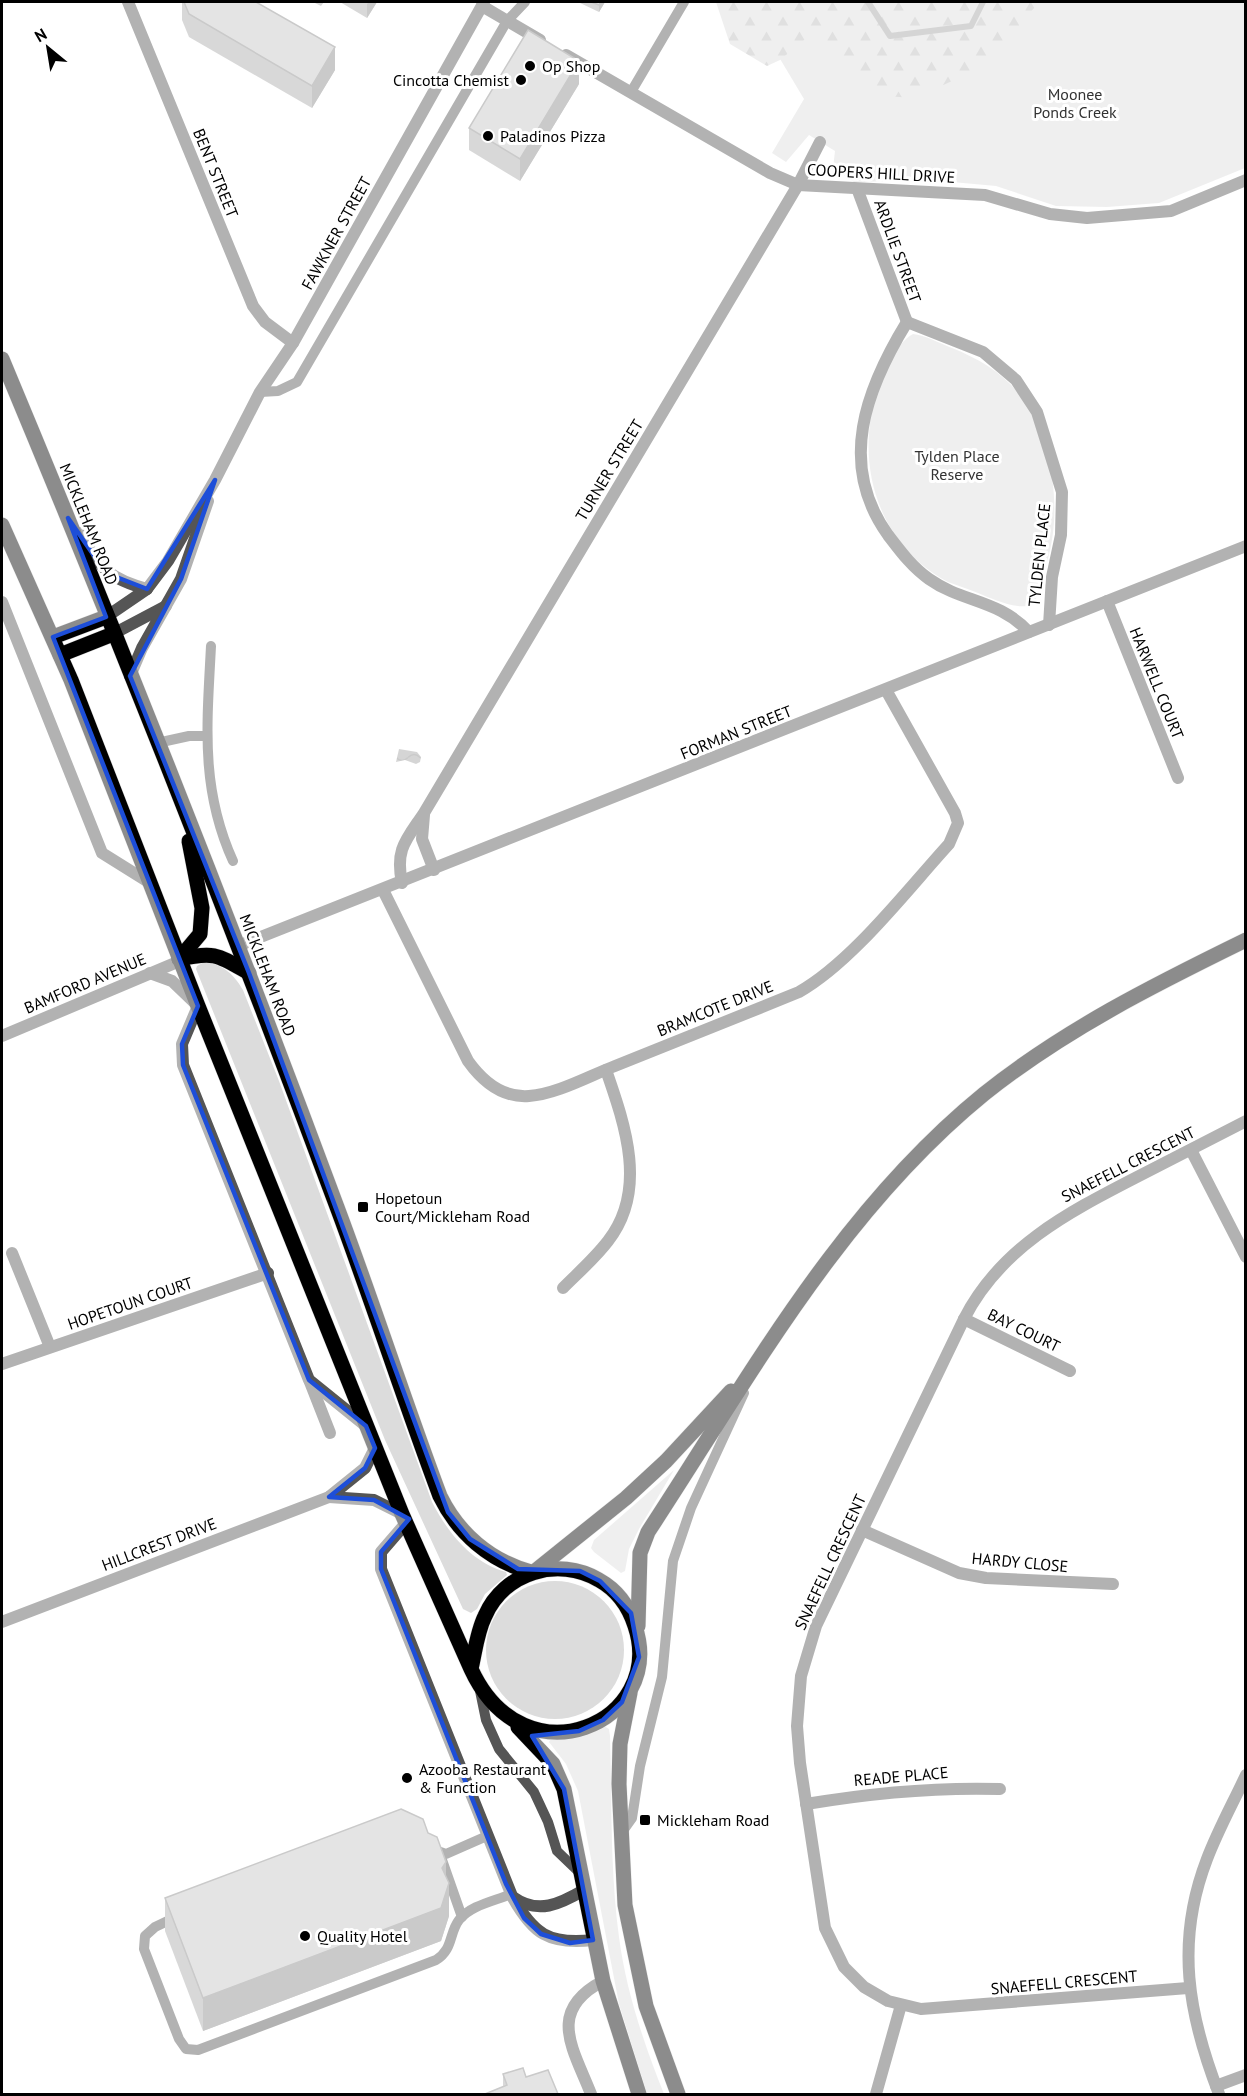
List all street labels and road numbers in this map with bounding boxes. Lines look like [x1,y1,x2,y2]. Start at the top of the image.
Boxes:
street label: BENT STREET [189,126,243,220]
street label: COOPERS HILL DRIVE [806,159,956,187]
street label: FAWKNER STREET [297,173,375,293]
street label: ARDLIE STREET [870,197,926,305]
street label: TURNER STREET [571,416,647,524]
street label: MICKLEHAM ROAD [56,460,122,588]
street label: TYLDEN PLACE [1024,502,1054,608]
street label: HARWELL COURT [1126,624,1189,742]
street label: FORMAN STREET [677,700,795,764]
street label: MICKLEHAM ROAD [235,911,301,1039]
street label: BAMFORD AVENUE [21,948,149,1018]
street label: BRAMCOTE DRIVE [654,976,776,1040]
street label: SNAEFELL CRESCENT [1058,1122,1198,1206]
street label: HOPETOUN COURT [65,1272,195,1334]
street label: BAY COURT [985,1304,1064,1356]
street label: SNAEFELL CRESCENT [790,1491,870,1633]
street label: HILLCREST DRIVE [99,1513,219,1575]
street label: HARDY CLOSE [971,1548,1069,1576]
street label: READE PLACE [853,1762,949,1790]
street label: SNAEFELL CRESCENT [990,1966,1138,1998]

